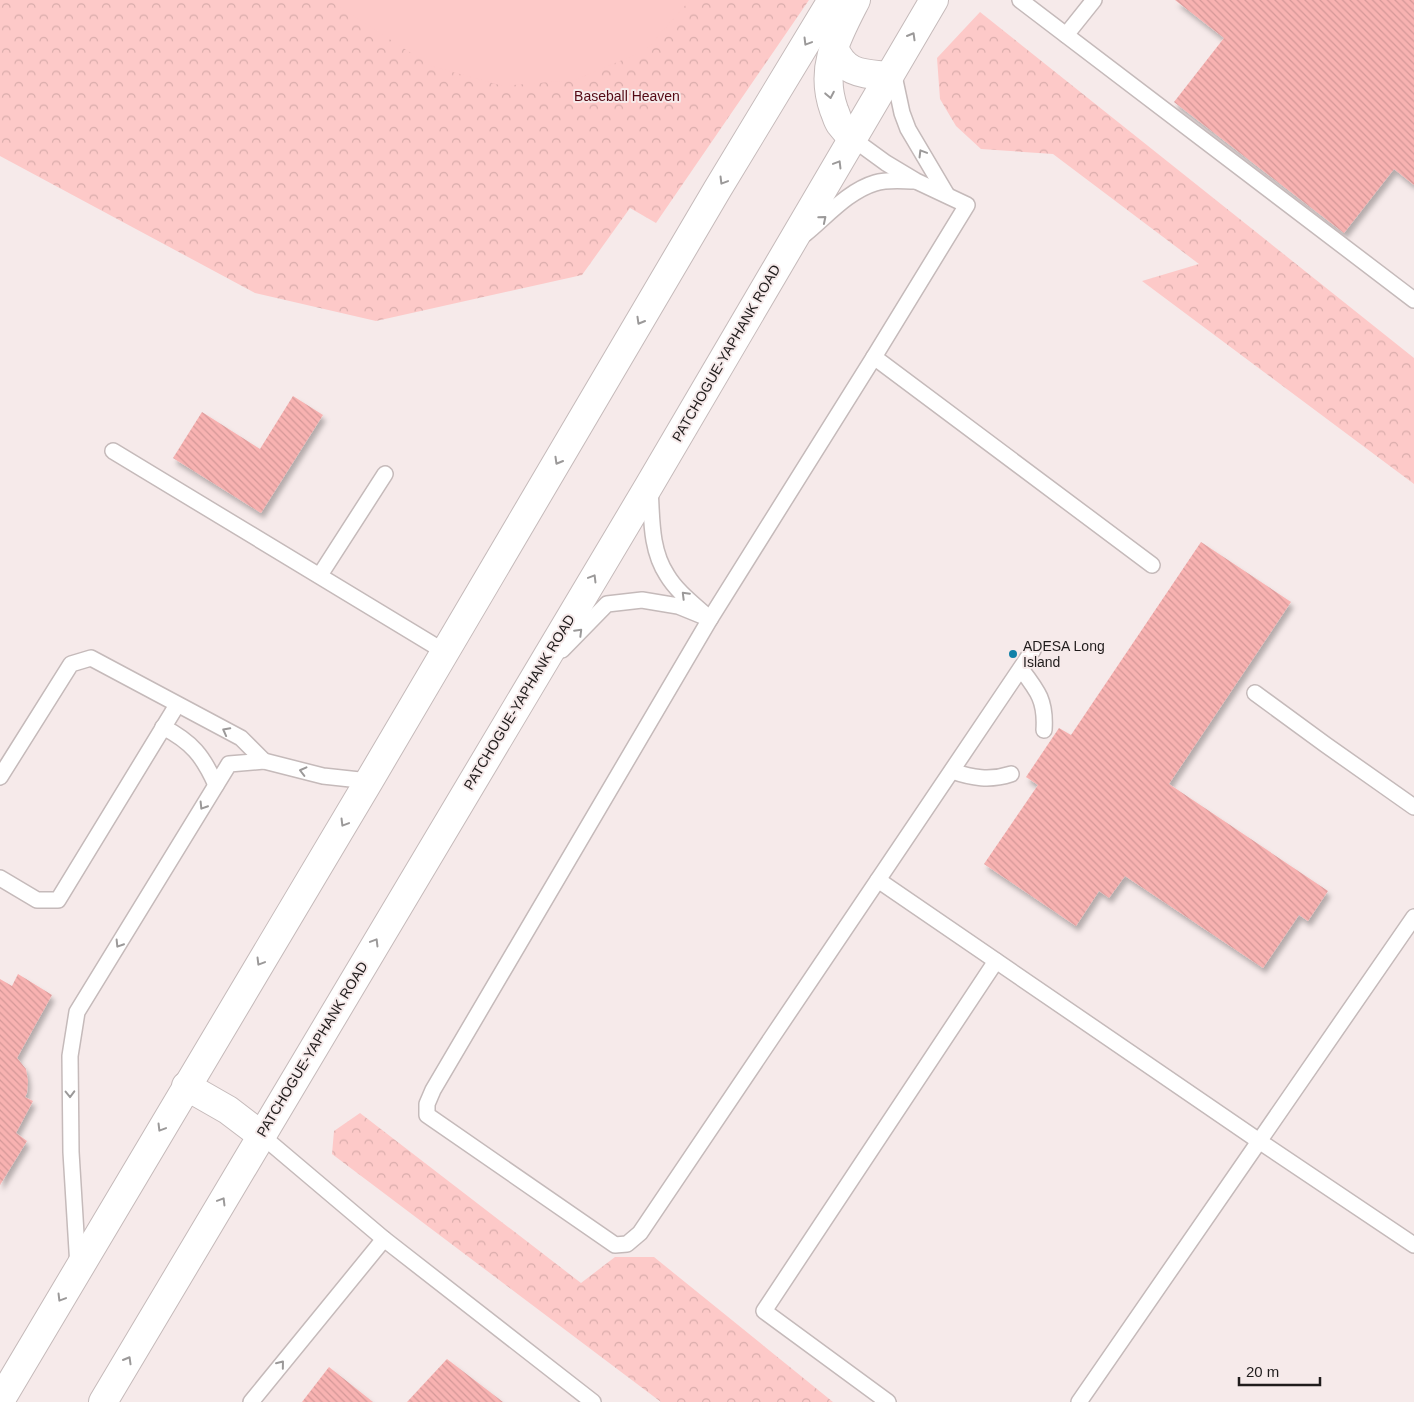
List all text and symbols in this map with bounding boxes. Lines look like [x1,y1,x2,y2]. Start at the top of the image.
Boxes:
one-way arrow [906,33,916,42]
one-way arrow [803,36,813,45]
park label: Baseball Heaven [574,88,680,104]
one-way arrow [825,91,835,100]
one-way arrow [918,150,928,159]
one-way arrow [831,160,841,169]
one-way arrow [719,175,729,184]
one-way arrow [817,216,826,225]
street label: PATCHOGUE-YAPHANK ROAD [669,262,783,444]
one-way arrow [637,315,647,324]
one-way arrow [554,455,564,464]
one-way arrow [587,574,597,583]
one-way arrow [682,592,691,601]
street label: PATCHOGUE-YAPHANK ROAD [460,612,578,792]
one-way arrow [573,629,582,638]
place label: ADESA Long Island [1023,638,1105,670]
marker: ADESA Long Island [1007,648,1019,660]
one-way arrow [223,727,232,737]
one-way arrow [299,766,308,777]
one-way arrow [200,800,210,809]
one-way arrow [340,817,350,826]
one-way arrow [115,939,125,948]
one-way arrow [369,939,379,948]
one-way arrow [257,957,267,966]
street label: PATCHOGUE-YAPHANK ROAD [253,959,371,1139]
one-way arrow [65,1091,75,1099]
one-way arrow [158,1122,168,1131]
one-way arrow [215,1197,225,1206]
one-way arrow [57,1292,67,1301]
scale bar [1239,1354,1320,1386]
one-way arrow [121,1356,131,1365]
one-way arrow [276,1361,284,1370]
text: 20 m [1246,1363,1279,1380]

